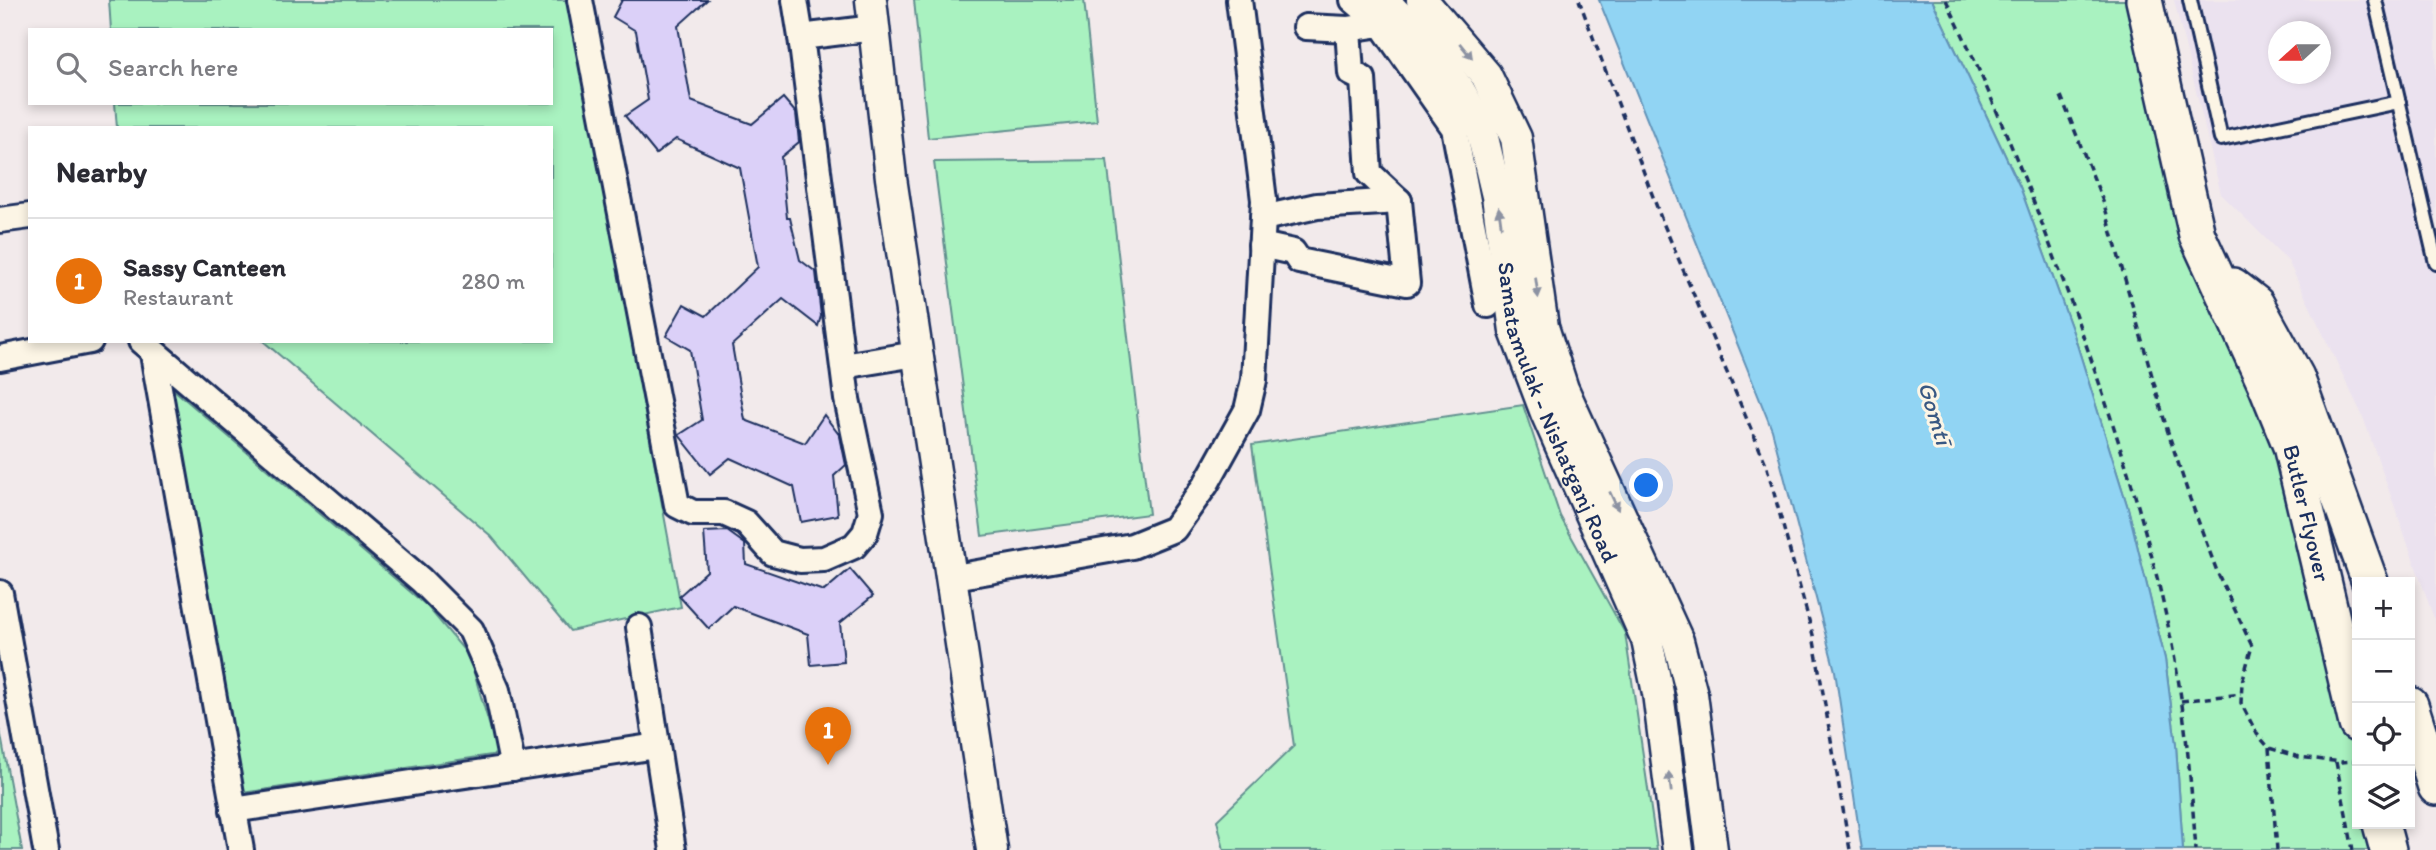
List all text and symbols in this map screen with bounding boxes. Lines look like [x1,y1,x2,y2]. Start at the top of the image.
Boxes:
north arrow [2268,21,2331,84]
search box [28,28,553,105]
one-way arrow [1459,42,1474,60]
icon: search [52,48,90,86]
text: Search here [108,51,238,83]
text: Nearby [56,153,147,190]
one-way arrow [1494,206,1505,228]
text: Sassy Canteen [123,251,286,283]
street label: Samatamulak - Nishatganj Road [1492,260,1625,567]
text: 1 [74,267,84,295]
text: 280 m [462,267,525,295]
one-way arrow [1532,277,1543,299]
text: Restaurant [123,283,233,311]
water label: Gomtī [1912,378,1960,452]
street label: Butler Flyover [2277,442,2337,584]
your location [1629,468,1663,502]
one-way arrow [1608,491,1620,511]
map controls [2352,577,2415,829]
button: + [2352,577,2415,640]
button: − [2352,640,2415,703]
button: locate [2352,703,2415,766]
pin: 1 [805,707,851,765]
button: layers [2352,766,2415,829]
one-way arrow [1664,771,1675,793]

